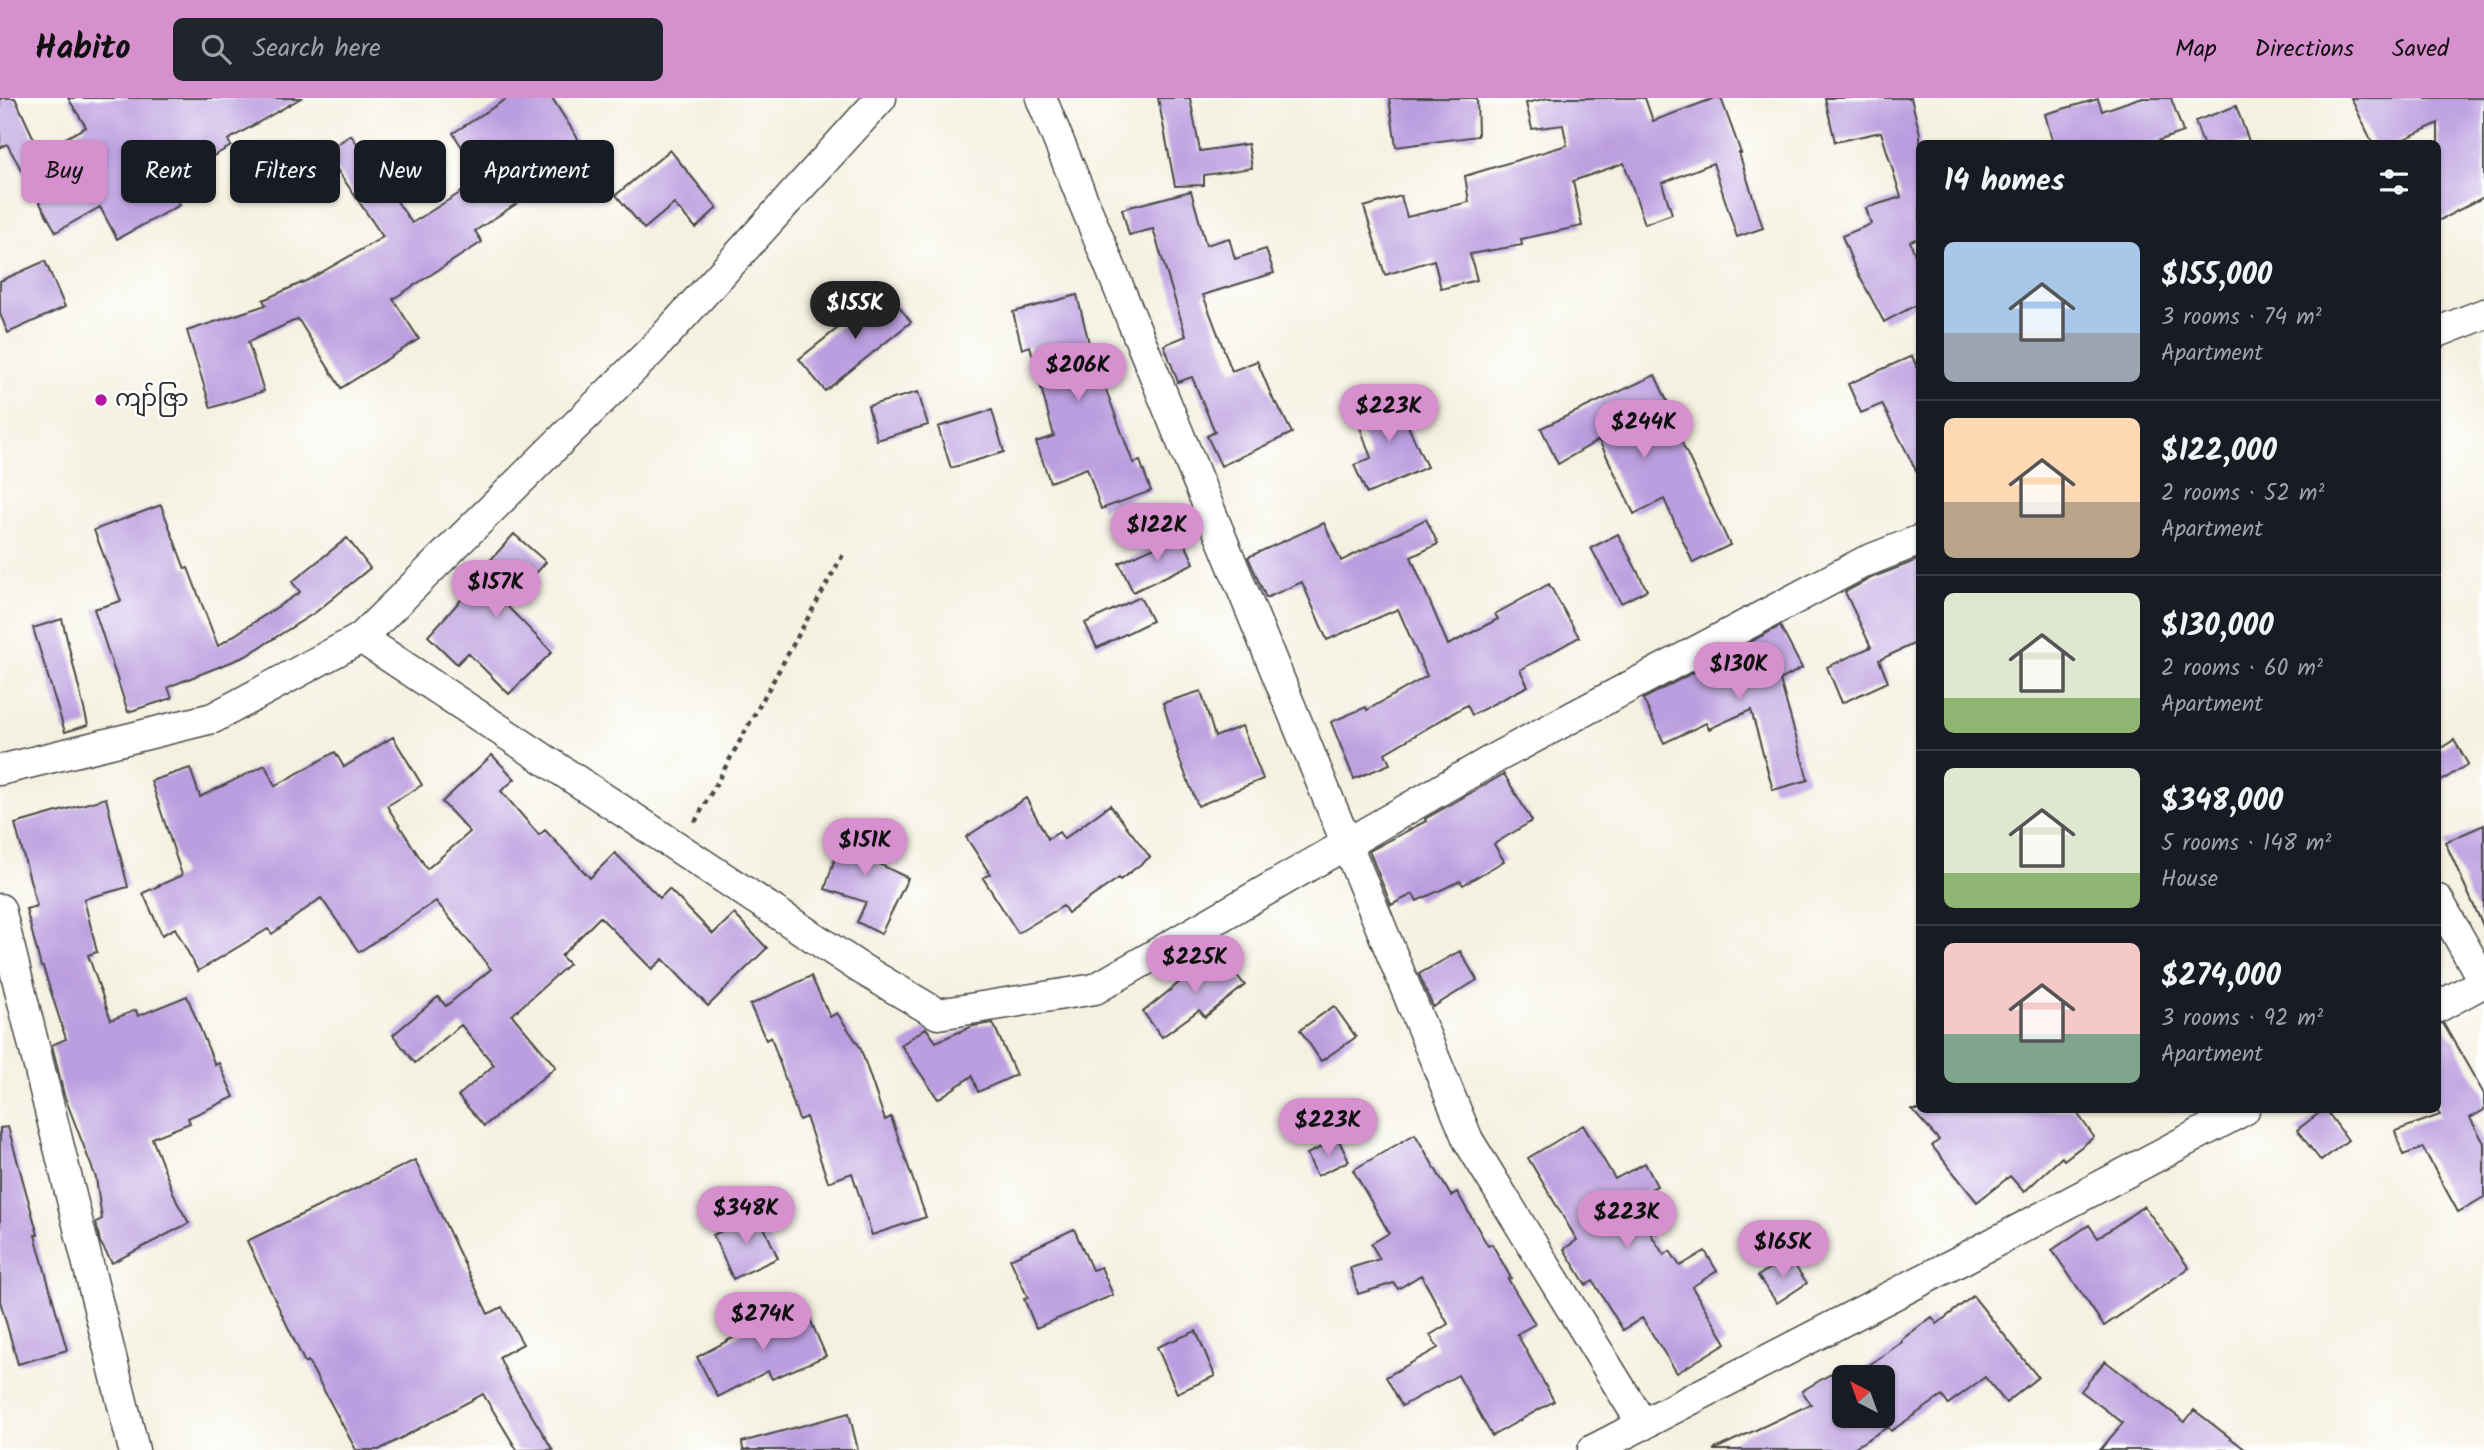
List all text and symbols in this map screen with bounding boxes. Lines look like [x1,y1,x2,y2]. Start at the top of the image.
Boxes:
search box [173,18,663,81]
text: Habito [35,23,131,76]
text: Search here [253,28,381,70]
icon: search [197,30,235,68]
text: Map [2175,30,2217,69]
text: Directions [2255,30,2354,69]
text: Saved [2392,30,2449,69]
chip: Buy [21,140,107,203]
chip: Rent [121,140,216,203]
chip: Filters [230,140,340,203]
chip: New [354,140,446,203]
chip: Apartment [460,140,614,203]
text: 14 homes [1944,158,2065,206]
icon: filters [2375,163,2413,201]
text: $155,000 [2161,252,2272,300]
icon: home [2000,270,2084,354]
pin: $155K [806,282,904,341]
text: $155K [826,286,884,322]
text: 3 rooms · 74 m² [2161,300,2322,336]
text: Apartment [2161,336,2263,372]
pin: $206K [1029,344,1127,403]
text: $206K [1045,348,1111,384]
place label: ကျာ်ဇြာ [115,382,189,418]
pin: $223K [1340,384,1438,444]
text: $223K [1356,389,1422,425]
marker: ကျာ်ဇြာ [93,392,109,408]
pin: $244K [1595,400,1693,460]
text: $244K [1611,405,1677,441]
text: $122,000 [2161,428,2277,476]
icon: home [2000,446,2084,530]
text: 2 rooms · 52 m² [2161,476,2324,512]
pin: $122K [1108,504,1206,563]
text: $122K [1126,508,1188,544]
text: Apartment [2161,512,2263,548]
pin: $157K [447,560,545,620]
text: $157K [468,565,524,601]
text: $130,000 [2161,603,2274,651]
icon: home [2000,621,2084,705]
pin: $130K [1690,642,1788,702]
text: $130K [1710,647,1768,683]
text: 2 rooms · 60 m² [2161,651,2323,687]
text: Apartment [2161,687,2263,723]
text: $348,000 [2161,778,2283,826]
icon: home [2000,796,2084,880]
pin: $151K [816,818,914,878]
text: $151K [839,823,892,859]
text: 5 rooms · 148 m² [2161,826,2331,862]
text: House [2161,862,2218,898]
pin: $225K [1146,936,1244,995]
text: $225K [1162,940,1228,976]
text: $274,000 [2161,953,2281,1001]
icon: home [2000,971,2084,1055]
text: 3 rooms · 92 m² [2161,1001,2323,1037]
text: Apartment [2161,1037,2263,1073]
pin: $223K [1279,1098,1377,1158]
text: $223K [1295,1103,1361,1139]
pin: $348K [697,1186,795,1246]
pin: $223K [1578,1190,1676,1250]
text: $348K [713,1191,779,1227]
text: $223K [1594,1195,1660,1231]
pin: $165K [1734,1220,1832,1280]
text: $165K [1754,1225,1812,1261]
pin: $274K [714,1292,812,1352]
text: $274K [731,1297,795,1333]
north arrow [1832,1365,1895,1428]
map controls [1832,1365,1895,1428]

